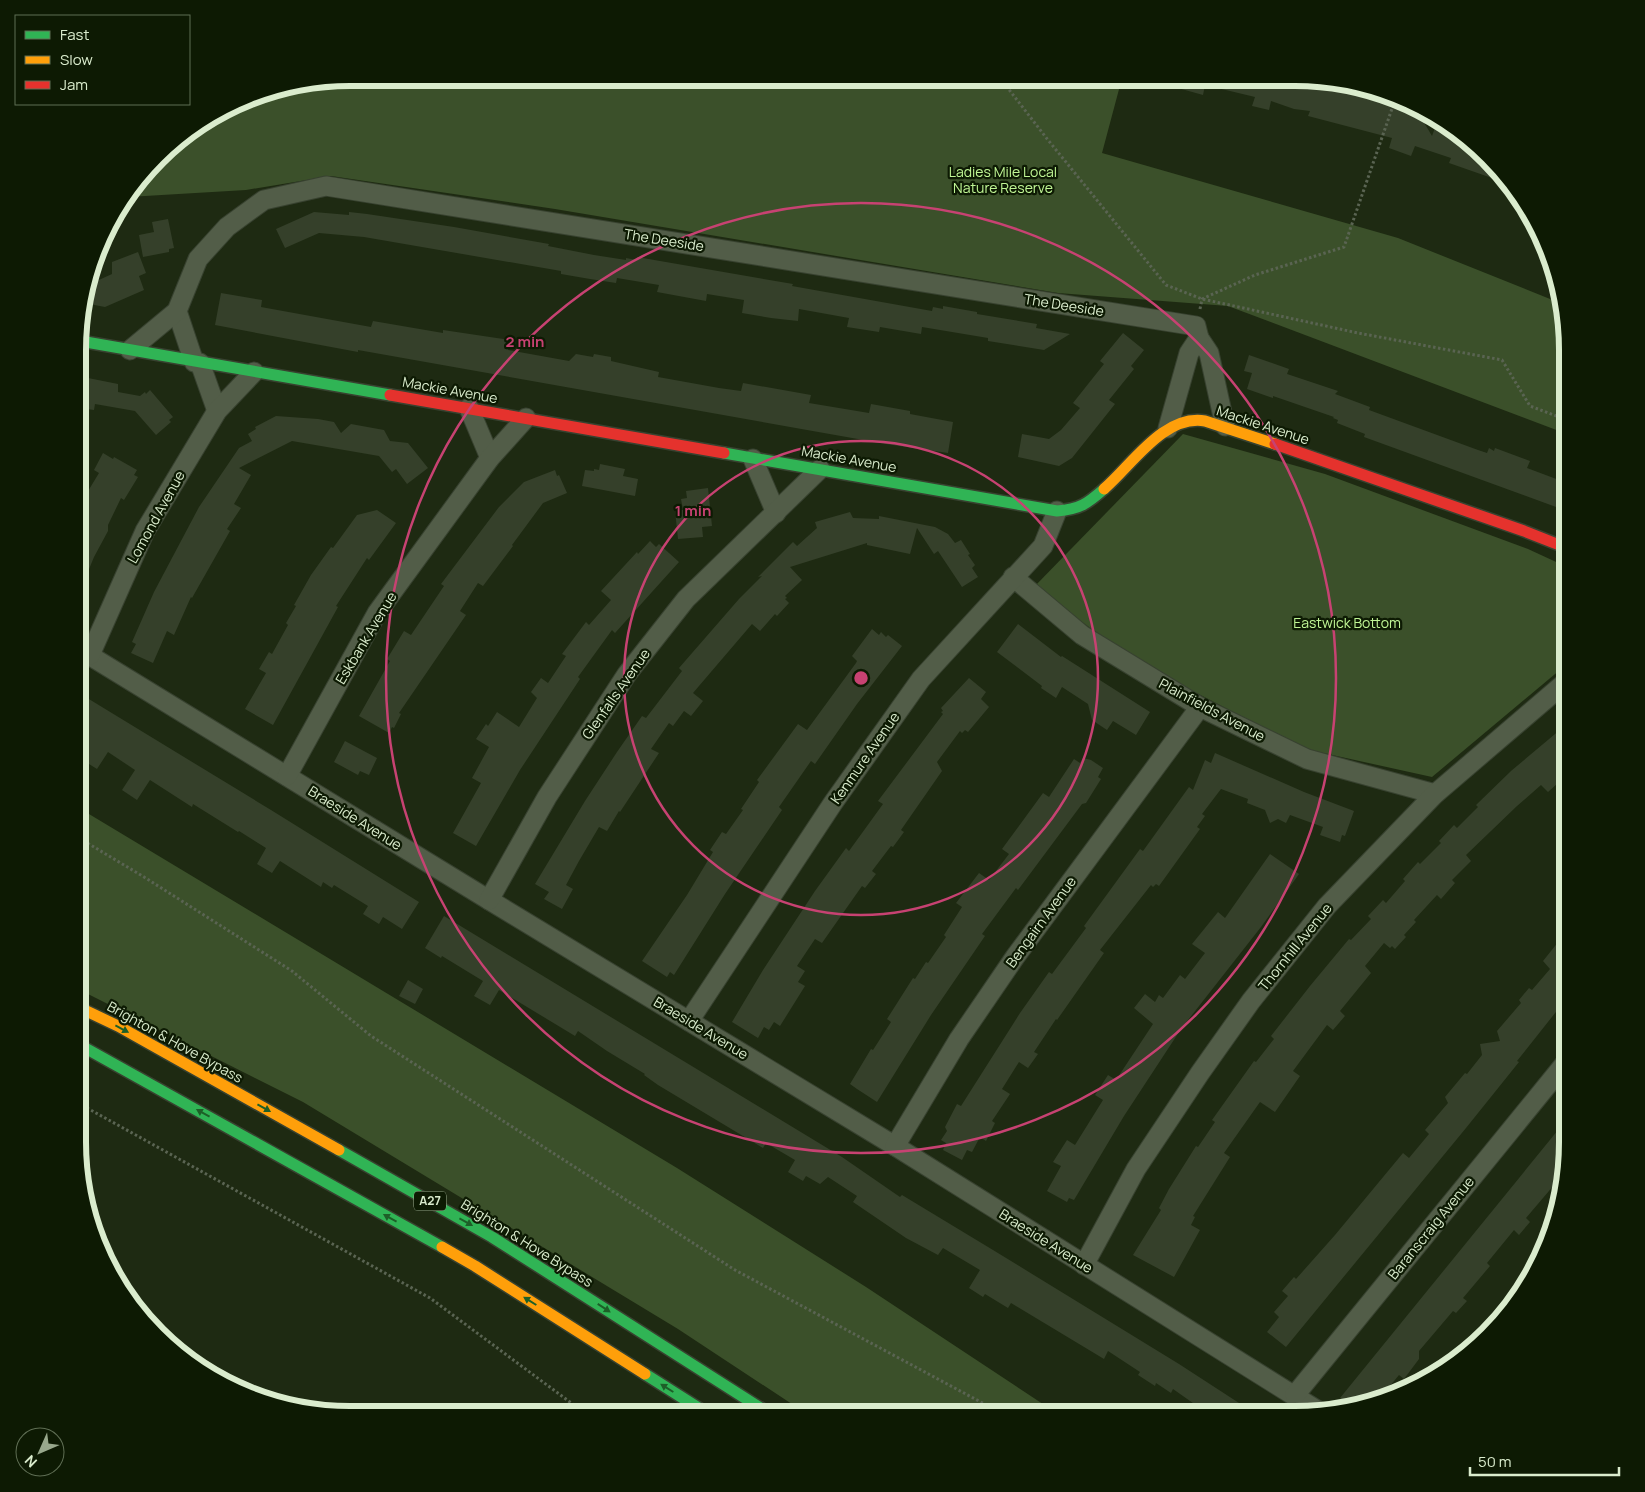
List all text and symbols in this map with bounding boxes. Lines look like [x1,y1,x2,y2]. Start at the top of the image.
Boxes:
legend [15,15,190,105]
text: Fast [60,24,89,45]
text: Slow [60,49,93,70]
text: Jam [60,74,88,95]
park label: Ladies Mile Local Nature Reserve [949,162,1057,197]
street label: The Deeside [623,224,705,255]
street label: The Deeside [1023,289,1105,320]
text: 2 min [505,331,545,352]
street label: Mackie Avenue [401,372,499,407]
street label: Mackie Avenue [1214,401,1312,448]
street label: Mackie Avenue [800,441,898,476]
street label: Lomond Avenue [122,467,189,566]
text: 1 min [675,500,711,521]
street label: Eskbank Avenue [331,588,401,687]
park label: Eastwick Bottom [1293,613,1401,632]
street label: Glenfalls Avenue [577,645,654,743]
centre of rings [852,669,870,687]
street label: Plainfields Avenue [1156,674,1269,745]
street label: Kenmure Avenue [826,708,903,807]
street label: Braeside Avenue [305,781,406,854]
street label: Bengairn Avenue [1001,872,1080,971]
street label: Thornhill Avenue [1254,899,1336,994]
street label: Braeside Avenue [650,992,752,1063]
street label: Brighton & Hove Bypass [104,996,246,1087]
one-way arrow [115,1024,129,1033]
one-way arrow [256,1104,271,1112]
one-way arrow [195,1109,210,1117]
street label: Baranscraig Avenue [1383,1172,1478,1283]
road number: A27 [414,1192,446,1210]
street label: Brighton & Hove Bypass [458,1194,597,1291]
street label: Braeside Avenue [996,1204,1097,1277]
one-way arrow [384,1214,397,1223]
one-way arrow [459,1218,474,1226]
one-way arrow [523,1296,537,1306]
one-way arrow [598,1304,611,1313]
one-way arrow [661,1383,674,1393]
north arrow [15,1427,65,1477]
scale bar [1470,1444,1619,1476]
text: N [20,1451,41,1472]
text: 50 m [1478,1451,1512,1472]

